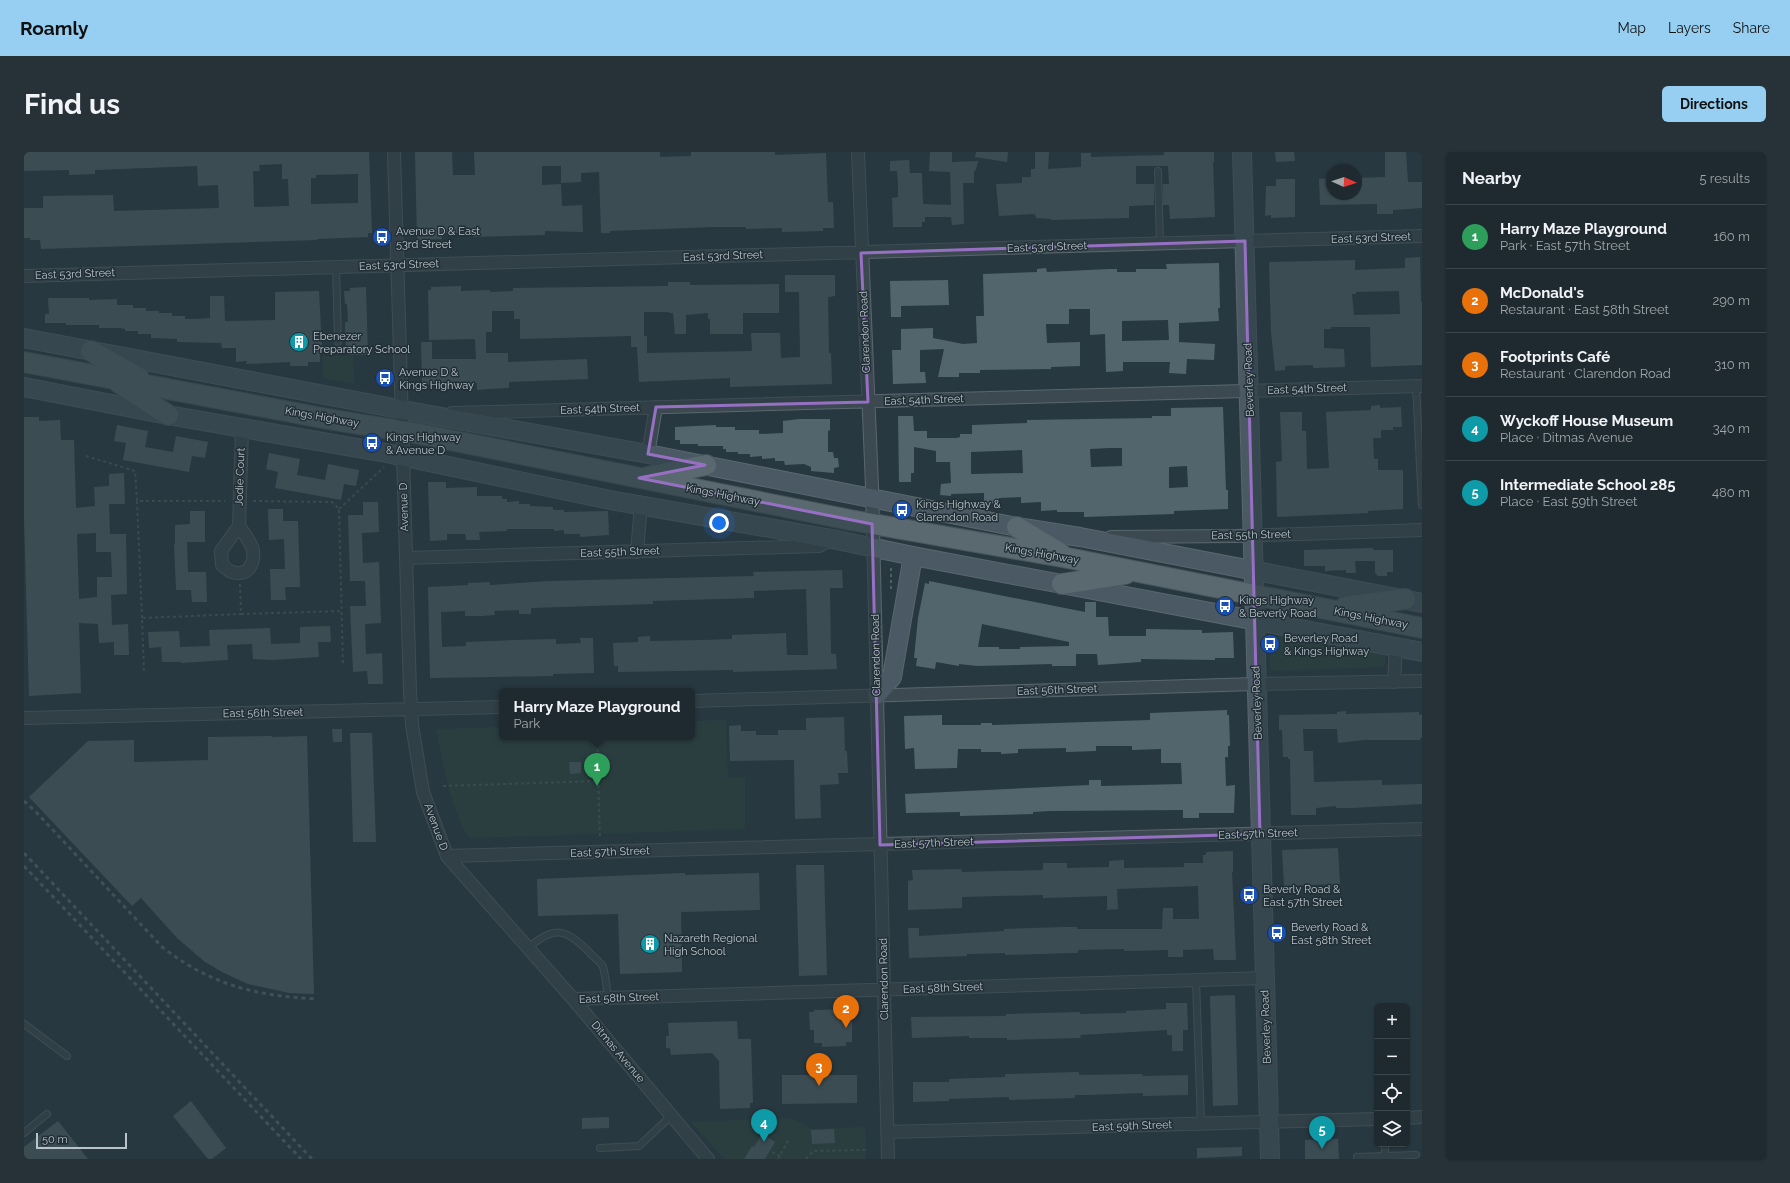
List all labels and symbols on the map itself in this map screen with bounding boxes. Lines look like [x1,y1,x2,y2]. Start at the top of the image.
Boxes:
north arrow [1326,164,1362,200]
place label: Avenue D & East 53rd Street [396,225,480,251]
bus stop icon: Avenue D & East 53rd Street [371,226,393,248]
street label: East 53rd Street [1331,230,1412,246]
street label: East 53rd Street [1007,239,1088,255]
street label: East 53rd Street [683,248,764,264]
street label: East 53rd Street [359,257,440,273]
street label: East 53rd Street [35,266,116,282]
street label: Clarendon Road [857,291,873,373]
place label: Ebenezer Preparatory School [313,330,410,356]
building icon: Ebenezer Preparatory School [288,331,310,353]
street label: Beverley Road [1241,343,1257,417]
place label: Avenue D & Kings Highway [399,366,474,392]
bus stop icon: Avenue D & Kings Highway [374,367,396,389]
street label: East 54th Street [1267,381,1347,397]
street label: East 54th Street [884,392,964,408]
street label: East 54th Street [560,401,640,417]
street label: Kings Highway [284,404,360,430]
place label: Kings Highway & Avenue D [386,431,461,457]
bus stop icon: Kings Highway & Avenue D [361,432,383,454]
street label: Jodie Court [232,447,248,506]
street label: Kings Highway [685,481,761,509]
street label: Avenue D [397,482,411,532]
place label: Kings Highway & Clarendon Road [916,498,1001,524]
bus stop icon: Kings Highway & Clarendon Road [891,499,913,521]
your location [709,513,729,533]
street label: East 55th Street [1211,528,1291,542]
street label: Kings Highway [1004,541,1080,567]
street label: East 55th Street [580,544,660,560]
place label: Kings Highway & Beverly Road [1239,594,1317,620]
bus stop icon: Kings Highway & Beverly Road [1214,595,1236,617]
street label: Kings Highway [1333,604,1409,632]
street label: Clarendon Road [869,614,883,696]
place label: Beverley Road & Kings Highway [1284,632,1369,658]
bus stop icon: Beverley Road & Kings Highway [1259,633,1281,655]
street label: Beverley Road [1249,666,1265,740]
street label: East 56th Street [1017,682,1098,698]
street label: East 56th Street [223,706,304,720]
pin: 1 [584,753,610,786]
street label: Avenue D [421,802,451,852]
street label: East 57th Street [1218,826,1298,842]
street label: East 57th Street [894,835,974,851]
street label: East 57th Street [570,844,650,860]
place label: Beverly Road & East 57th Street [1263,883,1343,909]
bus stop icon: Beverly Road & East 57th Street [1238,884,1260,906]
place label: Beverly Road & East 58th Street [1291,921,1372,947]
bus stop icon: Beverly Road & East 58th Street [1266,922,1288,944]
place label: Nazareth Regional High School [664,932,757,958]
building icon: Nazareth Regional High School [639,933,661,955]
street label: Clarendon Road [877,938,891,1020]
street label: East 58th Street [903,980,984,996]
street label: East 58th Street [579,990,660,1006]
street label: Beverley Road [1258,990,1274,1064]
pin: 2 [833,995,859,1028]
street label: Ditmas Avenue [588,1019,648,1086]
pin: 3 [806,1053,832,1086]
pin: 4 [751,1109,777,1142]
pin: 5 [1309,1116,1335,1149]
street label: East 59th Street [1092,1118,1173,1134]
scale bar [36,1131,127,1150]

